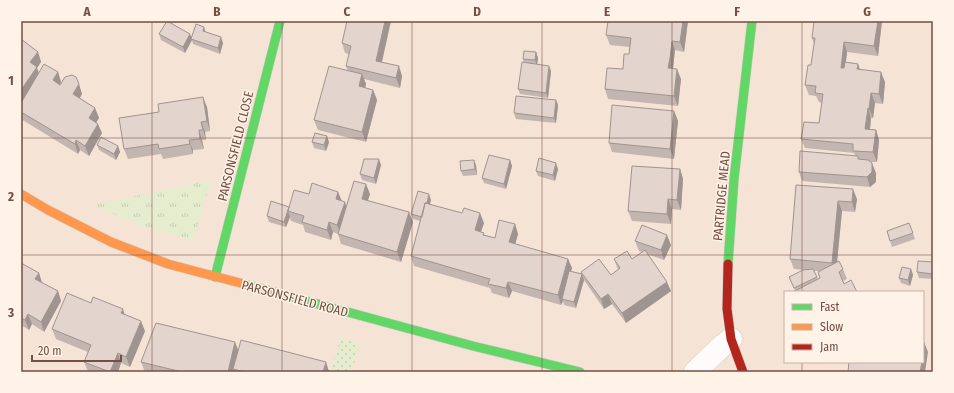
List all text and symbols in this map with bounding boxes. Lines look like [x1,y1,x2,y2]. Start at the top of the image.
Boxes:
text: A [82,4,91,19]
text: B [213,4,221,19]
text: C [344,4,351,19]
text: D [473,4,481,19]
text: E [604,4,610,19]
text: F [734,4,740,19]
text: G [863,4,871,19]
text: 1 [8,73,14,88]
street label: PARSONSFIELD CLOSE [215,90,256,203]
street label: PARTRIDGE MEAD [710,151,733,242]
text: 2 [7,189,14,204]
street label: PARSONSFIELD ROAD [240,277,350,320]
legend [784,291,924,363]
text: Fast [820,300,839,314]
text: 3 [7,305,14,320]
text: Slow [820,320,843,334]
scale bar [32,337,121,363]
text: Jam [820,340,838,354]
text: 20 m [38,344,62,358]

